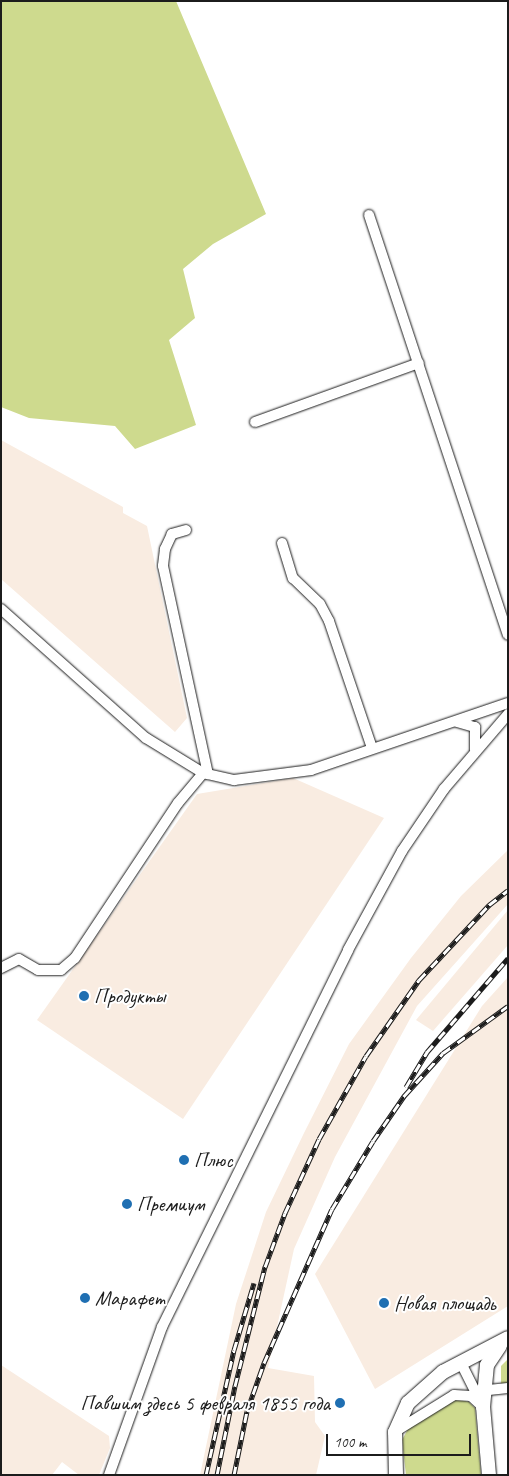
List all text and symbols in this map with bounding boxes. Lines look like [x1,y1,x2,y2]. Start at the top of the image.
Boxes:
place label: Продукты [94,983,165,1009]
marker: Продукты [78,990,90,1002]
place label: Плюс [194,1147,233,1173]
marker: Плюс [178,1154,190,1166]
place label: Премиум [137,1191,204,1217]
marker: Премиум [121,1198,133,1210]
place label: Марафет [95,1285,165,1311]
place label: Новая площадь [394,1290,495,1316]
marker: Марафет [79,1292,91,1304]
marker: Новая площадь [378,1297,390,1309]
place label: Павшим здесь 5 февраля 1855 года [80,1390,330,1416]
marker: Павшим здесь 5 февраля 1855 года [334,1397,346,1409]
scale bar [329,1424,474,1456]
text: 100 m [334,1433,366,1452]

